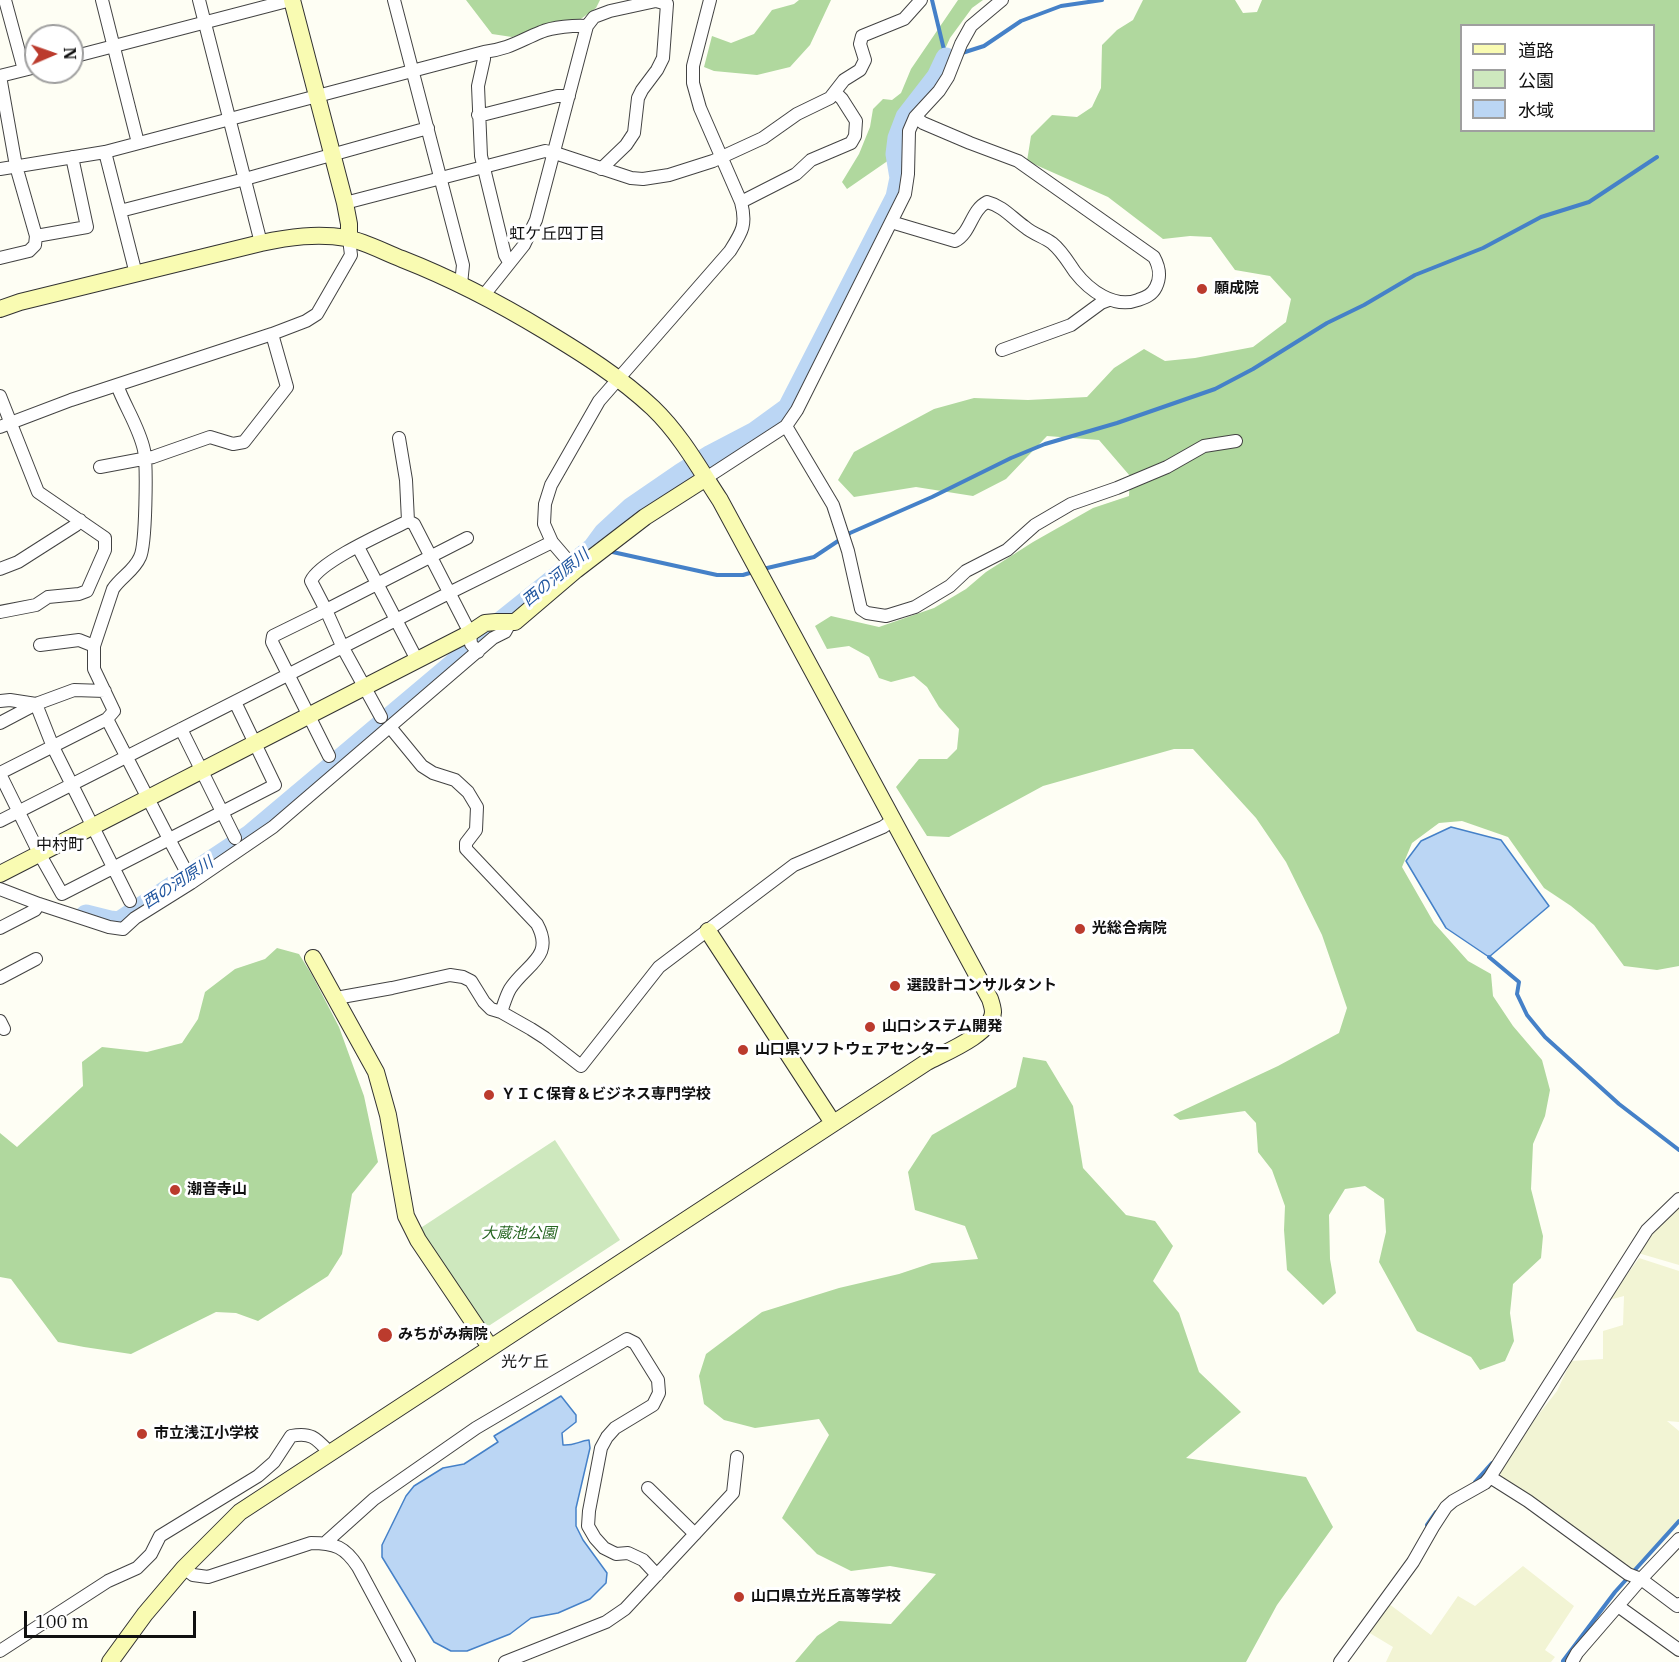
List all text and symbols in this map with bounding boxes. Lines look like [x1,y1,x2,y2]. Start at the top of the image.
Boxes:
north arrow [24,24,84,84]
legend [1460,24,1655,132]
text: 道路 [1518,39,1554,62]
text: N [60,47,80,60]
text: 公園 [1518,69,1554,92]
text: 水域 [1518,99,1554,122]
district label: 虹ケ丘四丁目 [509,224,605,244]
place label: 願成院 [1214,280,1259,298]
marker: 願成院 [1195,282,1209,296]
water label: 西の河原川 [519,545,593,611]
district label: 中村町 [36,835,84,855]
water label: 西の河原川 [139,853,217,913]
place label: 光総合病院 [1092,920,1167,938]
marker: 光総合病院 [1073,922,1087,936]
place label: 選設計コンサルタント [907,977,1057,995]
marker: 選設計コンサルタント [888,979,902,993]
place label: 山口システム開発 [882,1018,1002,1036]
marker: 山口システム開発 [863,1020,877,1034]
place label: 山口県ソフトウェアセンター [755,1041,950,1059]
marker: 山口県ソフトウェアセンター [736,1043,750,1057]
place label: ＹＩＣ保育＆ビジネス専門学校 [501,1086,711,1104]
marker: ＹＩＣ保育＆ビジネス専門学校 [482,1088,496,1102]
place label: 潮音寺山 [187,1181,247,1199]
marker: 潮音寺山 [168,1183,182,1197]
park label: 大蔵池公園 [482,1225,556,1243]
marker: みちがみ病院 [376,1326,394,1344]
place label: みちがみ病院 [398,1326,488,1344]
district label: 光ケ丘 [501,1352,549,1372]
place label: 市立浅江小学校 [154,1425,259,1443]
marker: 市立浅江小学校 [135,1427,149,1441]
place label: 山口県立光丘高等学校 [751,1588,901,1606]
marker: 山口県立光丘高等学校 [732,1590,746,1604]
scale bar [27,1599,200,1637]
text: 100 m [35,1610,89,1633]

